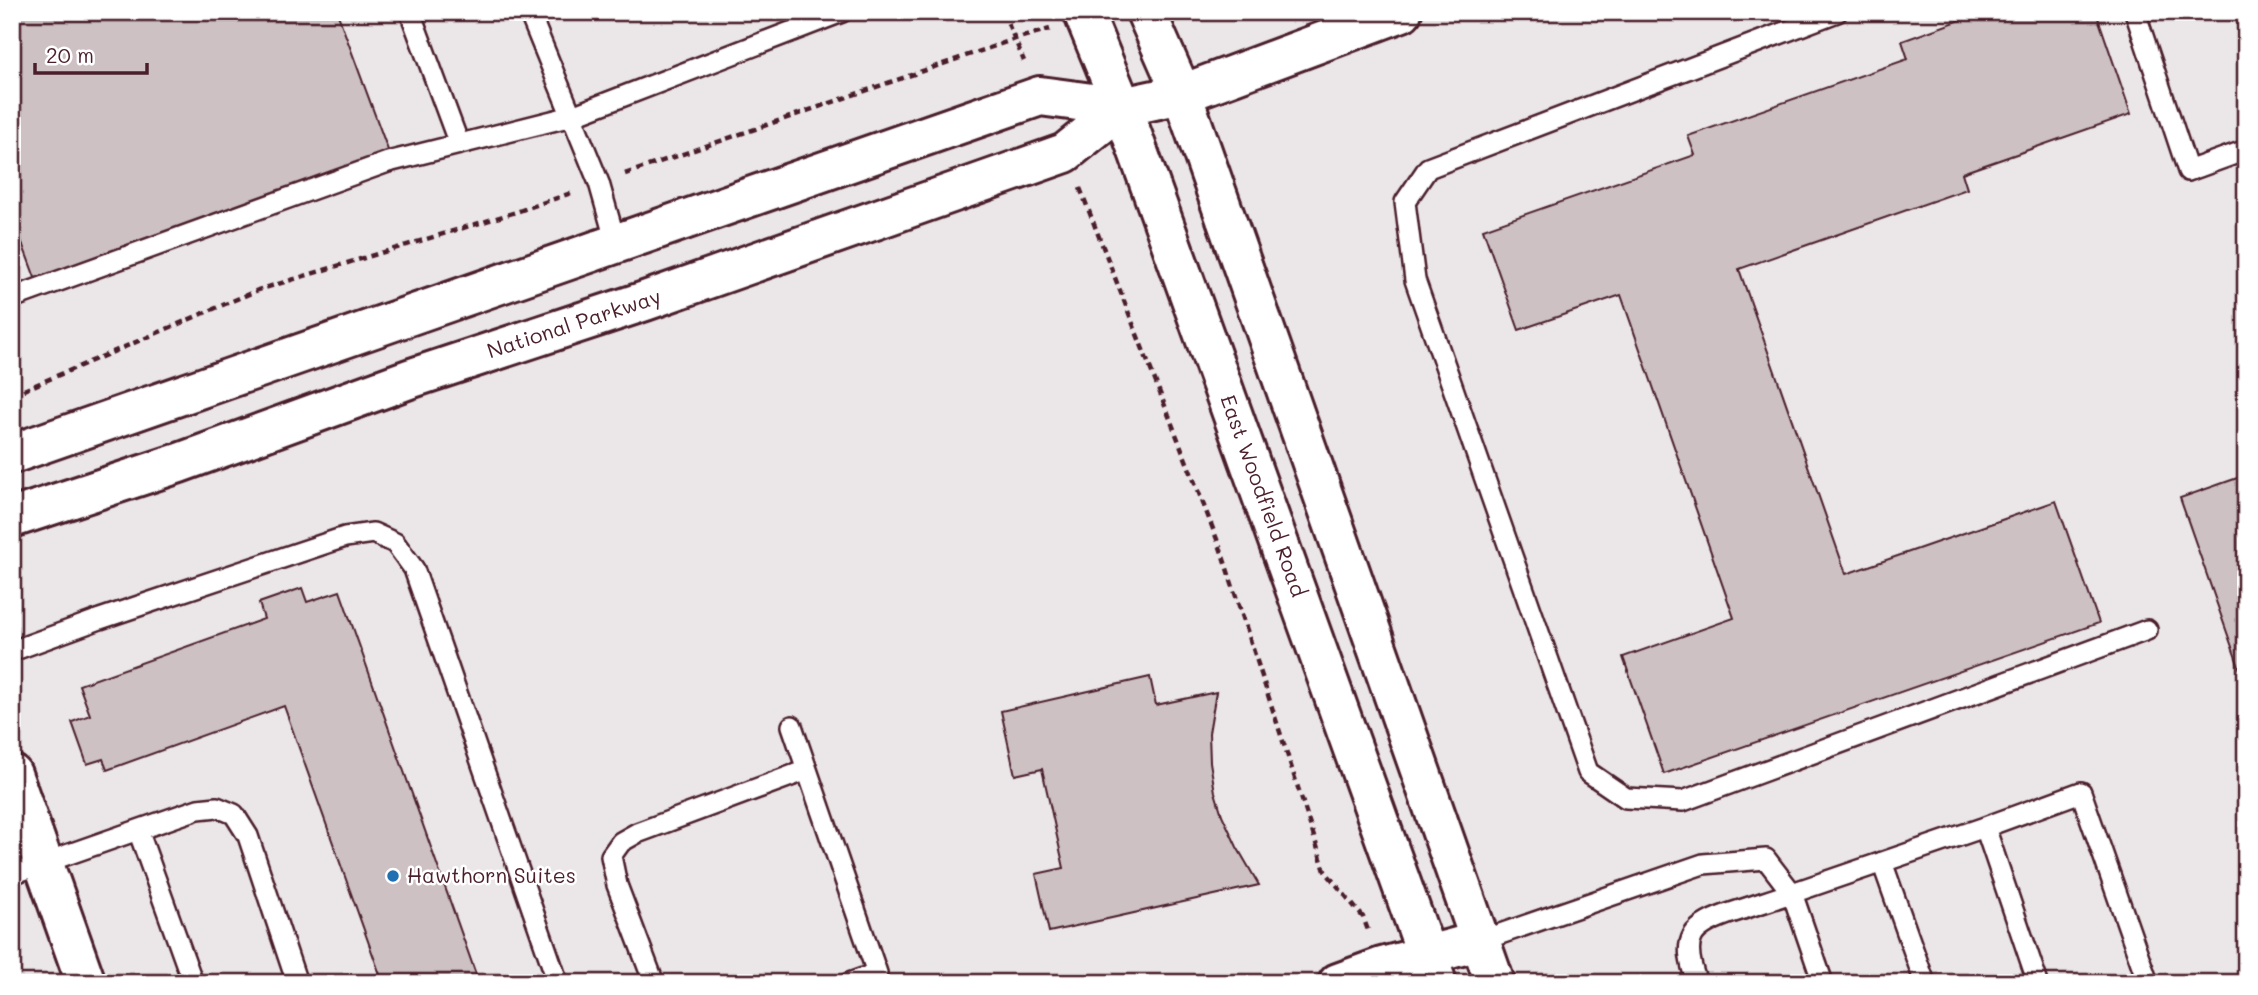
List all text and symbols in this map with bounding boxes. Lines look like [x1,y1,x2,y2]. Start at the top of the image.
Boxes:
scale bar [35,32,147,76]
text: 20 m [46,41,94,68]
street label: National Parkway [483,282,664,363]
street label: East Woodfield Road [1215,391,1314,600]
place label: Hawthorn Suites [407,861,576,888]
marker: Hawthorn Suites [385,868,401,884]

